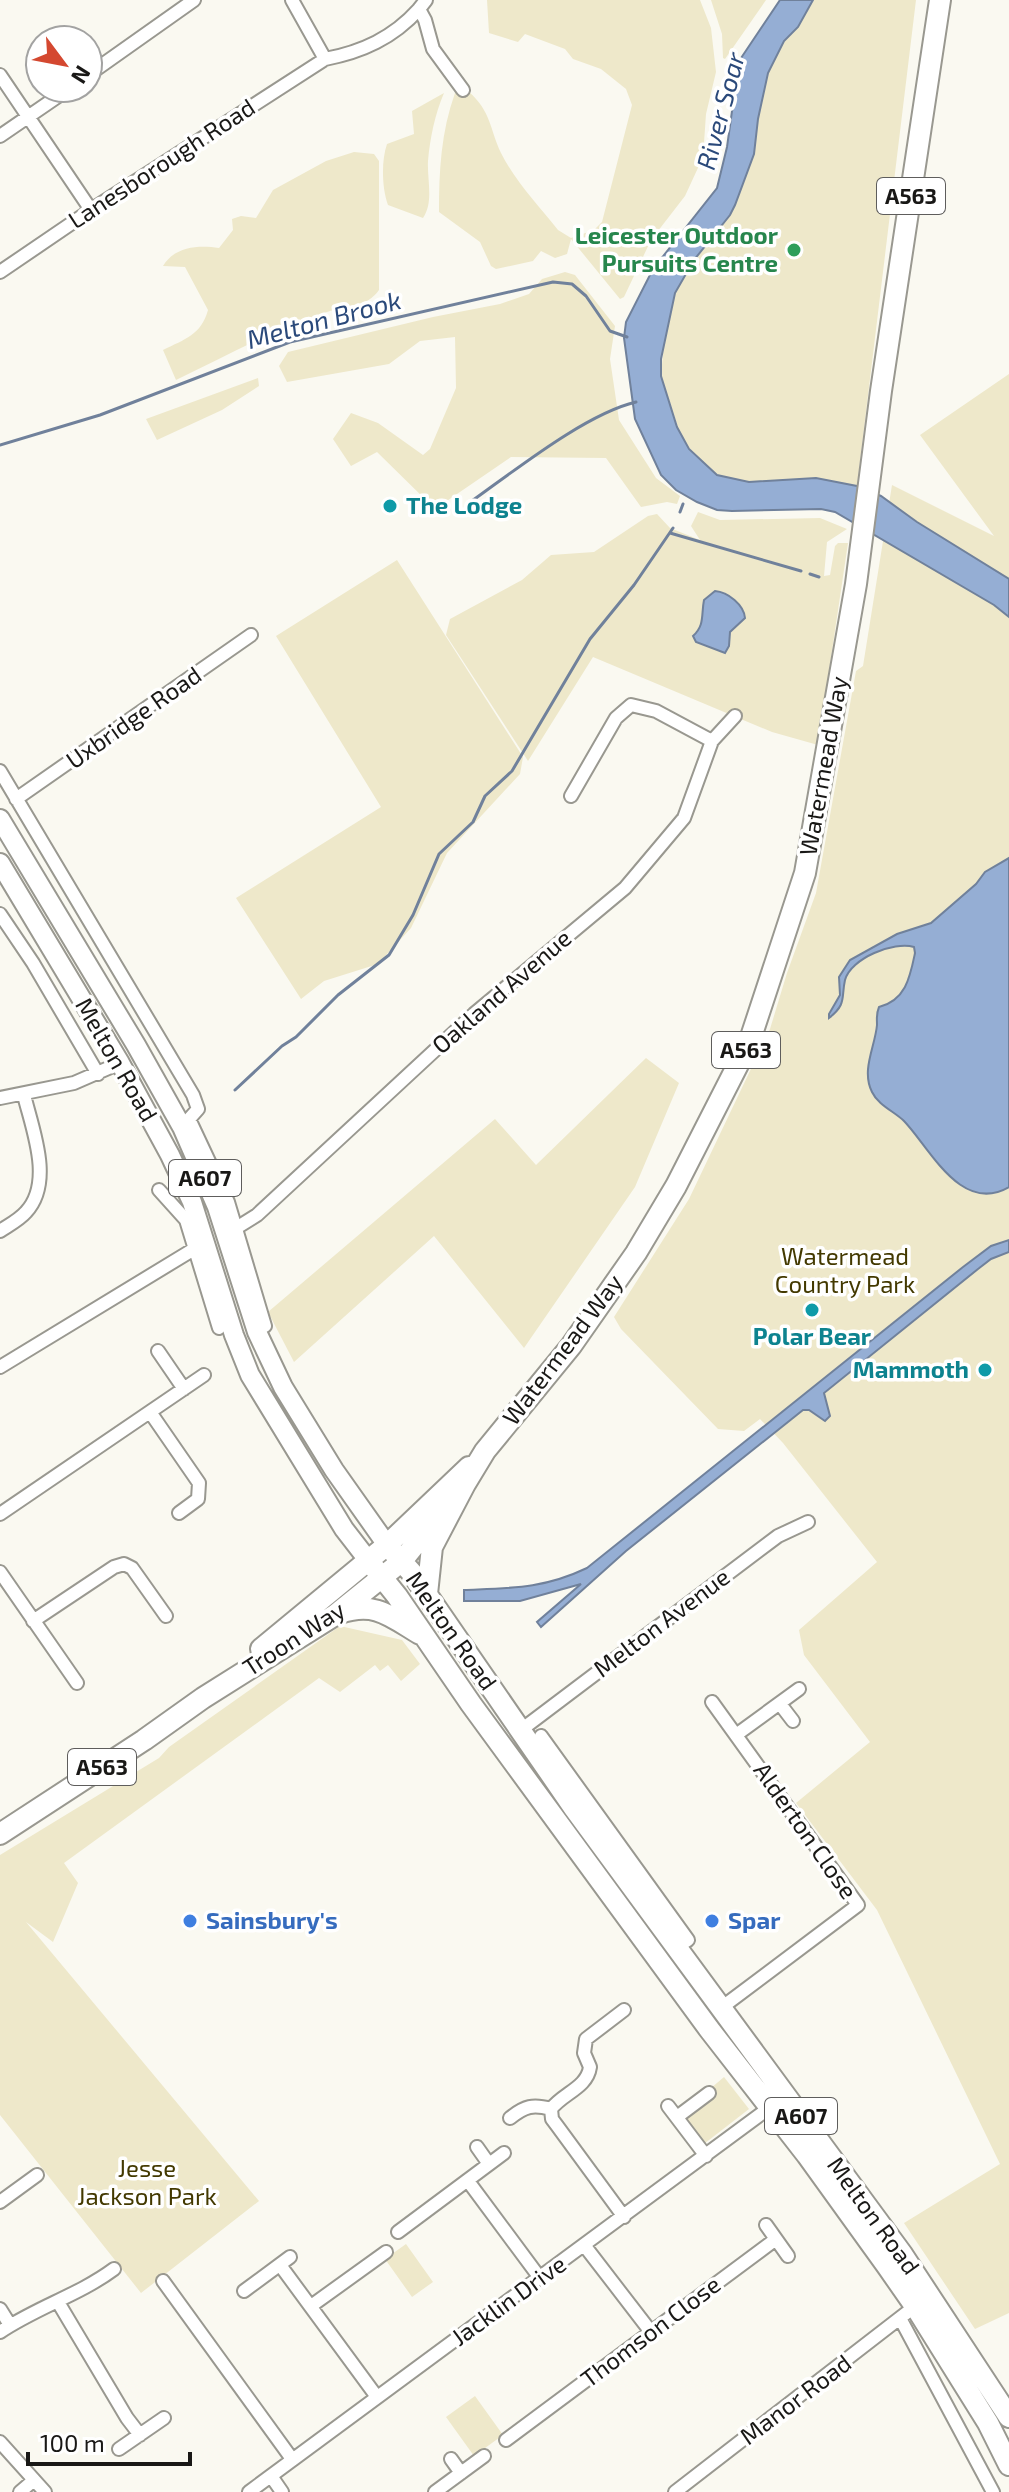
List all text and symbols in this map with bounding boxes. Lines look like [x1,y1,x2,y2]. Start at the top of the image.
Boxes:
north arrow [24,24,104,104]
water label: River Soar [689,48,750,173]
text: N [67,62,97,89]
street label: Lanesborough Road [63,92,260,234]
road number: A563 [877,178,945,214]
place label: Leicester Outdoor Pursuits Centre [575,220,779,277]
marker: Leicester Outdoor Pursuits Centre [785,241,803,259]
water label: Melton Brook [243,283,404,354]
place label: The Lodge [406,490,522,519]
marker: The Lodge [381,497,399,515]
street label: Uxbridge Road [60,659,206,774]
street label: Watermead Way [792,674,853,858]
street label: Oakland Avenue [426,923,576,1059]
street label: Melton Road [70,992,164,1126]
road number: A563 [712,1032,780,1068]
road number: A607 [169,1160,241,1196]
park label: Watermead Country Park [775,1241,915,1298]
street label: Watermead Way [496,1268,628,1430]
marker: Polar Bear [803,1301,821,1319]
place label: Polar Bear [753,1321,872,1350]
place label: Mammoth [853,1354,969,1383]
marker: Mammoth [976,1361,994,1379]
street label: Melton Avenue [587,1561,735,1682]
street label: Melton Road [401,1565,504,1695]
street label: Troon Way [237,1594,350,1681]
road number: A563 [68,1749,136,1785]
street label: Alderton Close [748,1756,864,1904]
place label: Sainsbury's [206,1905,338,1934]
place label: Spar [728,1905,781,1934]
marker: Sainsbury's [181,1912,199,1930]
marker: Spar [703,1912,721,1930]
road number: A607 [765,2098,837,2134]
street label: Melton Road [822,2151,927,2280]
park label: Jesse Jackson Park [77,2153,217,2210]
street label: Jacklin Drive [445,2248,571,2351]
street label: Thomson Close [575,2269,726,2393]
street label: Manor Road [734,2348,856,2450]
scale bar [28,2416,190,2466]
text: 100 m [40,2428,105,2457]

